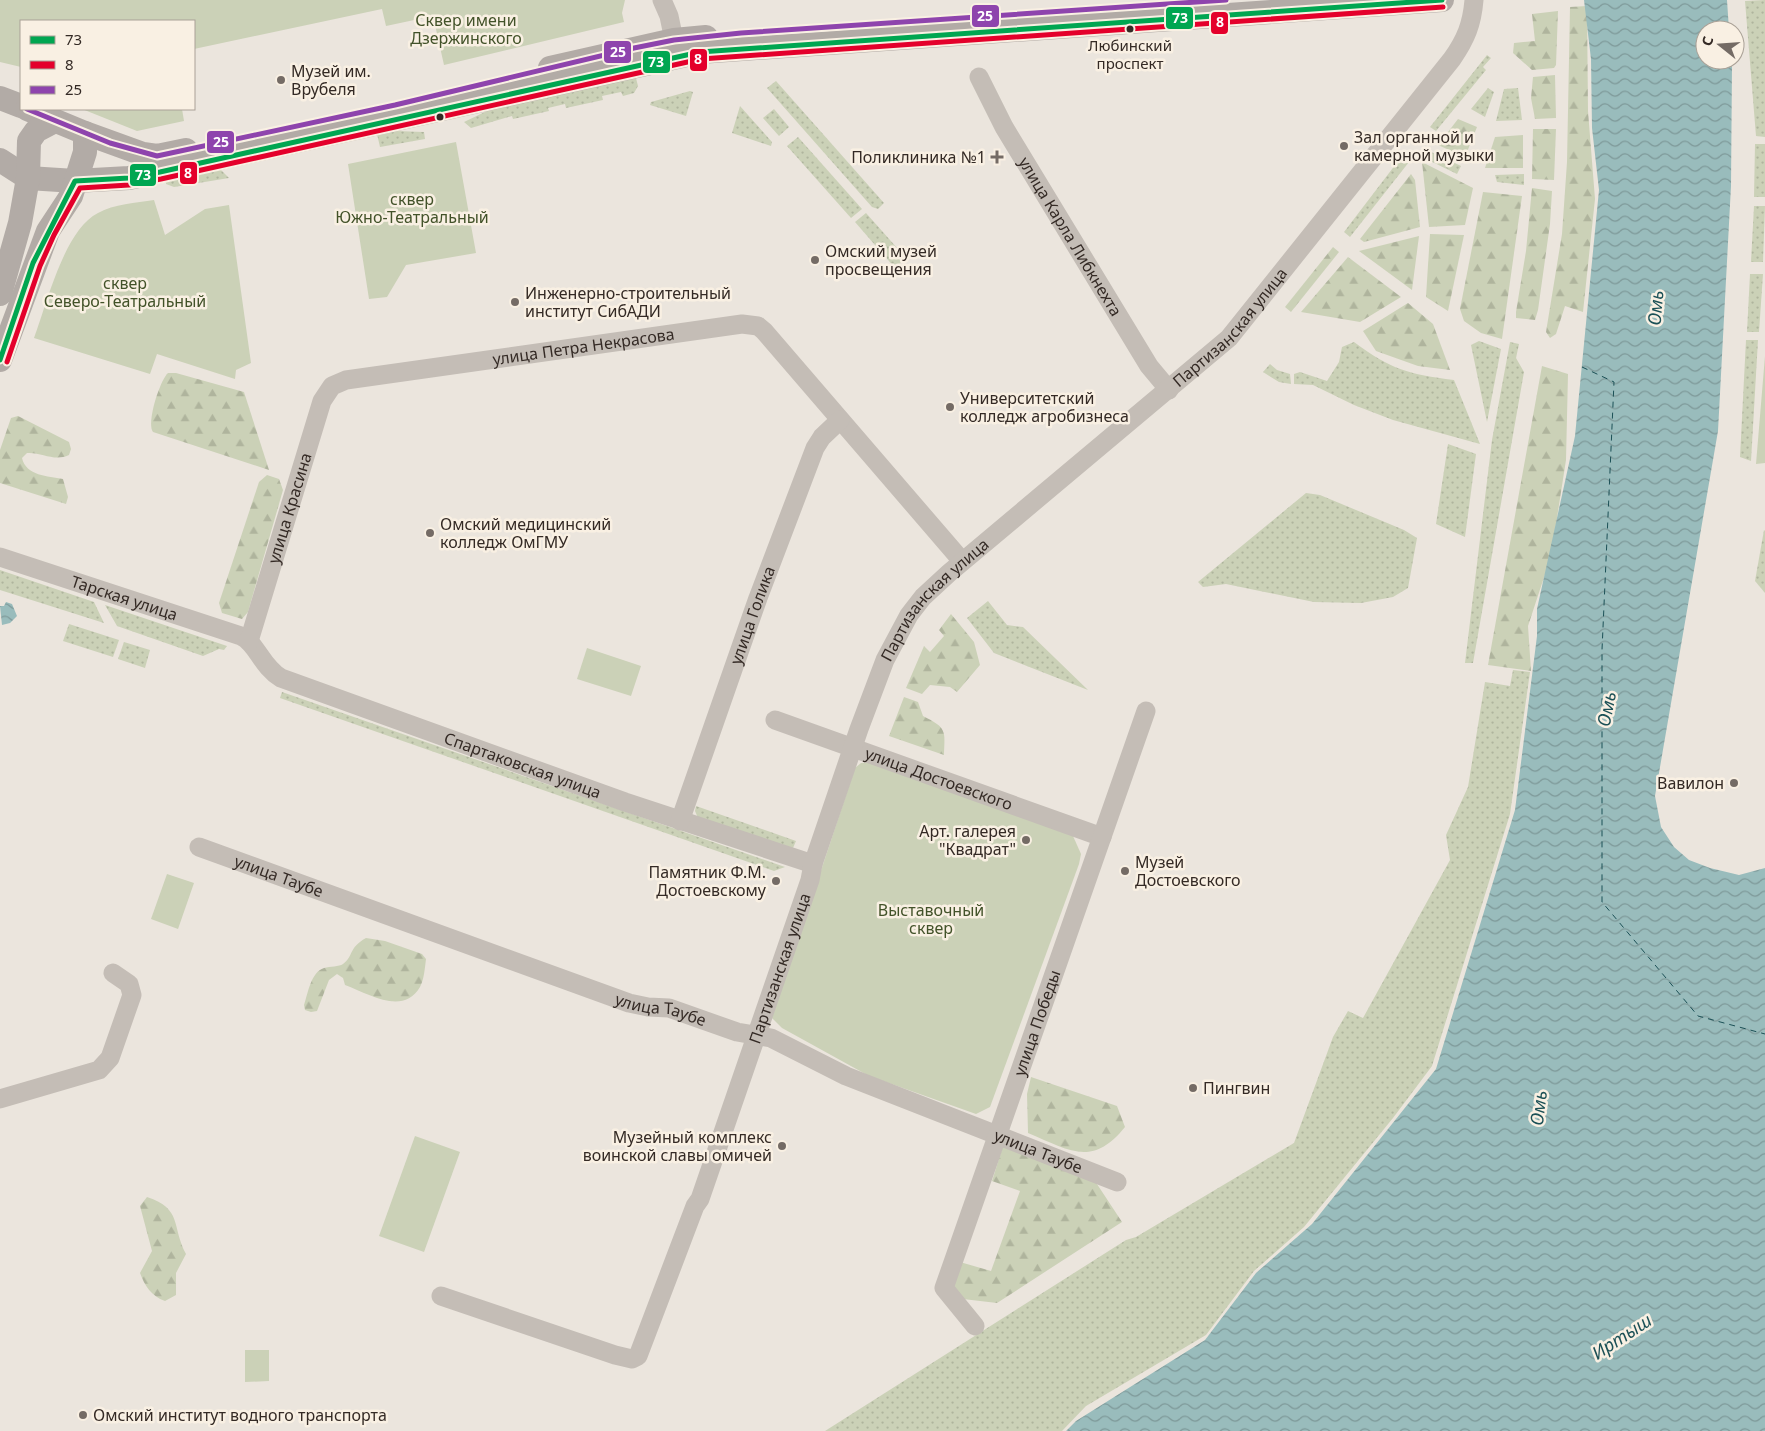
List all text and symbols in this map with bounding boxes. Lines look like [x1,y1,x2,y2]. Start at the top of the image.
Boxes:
line badge: 25 [971,4,1000,28]
text: 25 [977,6,993,25]
line badge: 73 [1165,6,1194,30]
text: 73 [1172,8,1188,27]
park label: Сквер имени Дзержинского [410,9,522,49]
line badge: 8 [1210,11,1229,35]
text: 8 [1216,12,1224,31]
legend [20,20,195,110]
north arrow [1695,20,1745,70]
marker: Любинский проспект [1125,24,1135,34]
text: 73 [65,29,82,49]
text: С [1697,34,1717,48]
place label: Любинский проспект [1088,35,1172,73]
line badge: 25 [603,40,632,64]
text: 25 [610,42,626,61]
line badge: 8 [689,48,708,72]
text: 8 [694,49,702,68]
line badge: 73 [642,50,671,74]
text: 73 [648,52,664,71]
text: 8 [65,54,74,74]
place label: Музей им. Врубеля [291,60,371,100]
marker: Музей им. Врубеля [275,74,287,86]
text: 25 [65,79,82,99]
unlabelled marker [435,112,445,122]
place label: Зал органной и камерной музыки [1354,126,1494,166]
line badge: 25 [206,130,235,154]
text: 25 [213,132,229,151]
marker: Зал органной и камерной музыки [1338,140,1350,152]
place label: Поликлиника №1 [851,146,986,168]
marker: Поликлиника №1 [990,150,1004,164]
street label: улица Карла Либкнехта [1014,153,1127,320]
line badge: 8 [179,161,198,185]
line badge: 73 [129,163,157,187]
text: 8 [184,163,192,182]
text: 73 [135,165,151,184]
park label: сквер Южно-Театральный [335,188,489,228]
place label: Омский музей просвещения [825,240,937,280]
marker: Омский музей просвещения [809,254,821,266]
street label: Партизанская улица [1168,263,1292,392]
park label: сквер Северо-Театральный [44,272,206,312]
place label: Инженерно-строительный институт СибАДИ [525,282,731,322]
water label: Омь [1642,289,1668,326]
marker: Инженерно-строительный институт СибАДИ [509,296,521,308]
street label: улица Петра Некрасова [491,323,676,370]
place label: Университетский колледж агробизнеса [960,387,1129,427]
marker: Университетский колледж агробизнеса [944,401,956,413]
street label: улица Красина [262,450,317,566]
place label: Омский медицинский колледж ОмГМУ [440,513,611,553]
marker: Омский медицинский колледж ОмГМУ [424,527,436,539]
street label: Партизанская улица [875,533,993,665]
street label: улица Голика [725,563,780,667]
street label: Тарская улица [68,570,181,625]
water label: Омь [1591,689,1621,728]
street label: Спартаковская улица [441,727,604,803]
street label: улица Достоевского [862,742,1016,815]
place label: Вавилон [1657,772,1724,794]
marker: Вавилон [1728,777,1740,789]
place label: Арт. галерея "Квадрат" [919,820,1016,860]
marker: Арт. галерея "Квадрат" [1020,834,1032,846]
street label: улица Таубе [231,850,327,902]
place label: Музей Достоевского [1135,851,1241,891]
place label: Памятник Ф.М. Достоевскому [648,861,767,901]
marker: Музей Достоевского [1119,865,1131,877]
marker: Памятник Ф.М. Достоевскому [770,875,782,887]
street label: Партизанская улица [743,890,816,1047]
park label: Выставочный сквер [878,899,984,939]
street label: улица Победы [1008,967,1066,1079]
street label: улица Таубе [612,988,709,1031]
place label: Пингвин [1203,1077,1270,1099]
marker: Пингвин [1187,1082,1199,1094]
water label: Омь [1524,1089,1552,1127]
street label: улица Таубе [991,1124,1086,1178]
place label: Музейный комплекс воинской славы омичей [583,1126,772,1166]
marker: Музейный комплекс воинской славы омичей [776,1140,788,1152]
water label: Иртыш [1587,1308,1656,1364]
place label: Омский институт водного транспорта [93,1404,387,1426]
marker: Омский институт водного транспорта [77,1409,89,1421]

